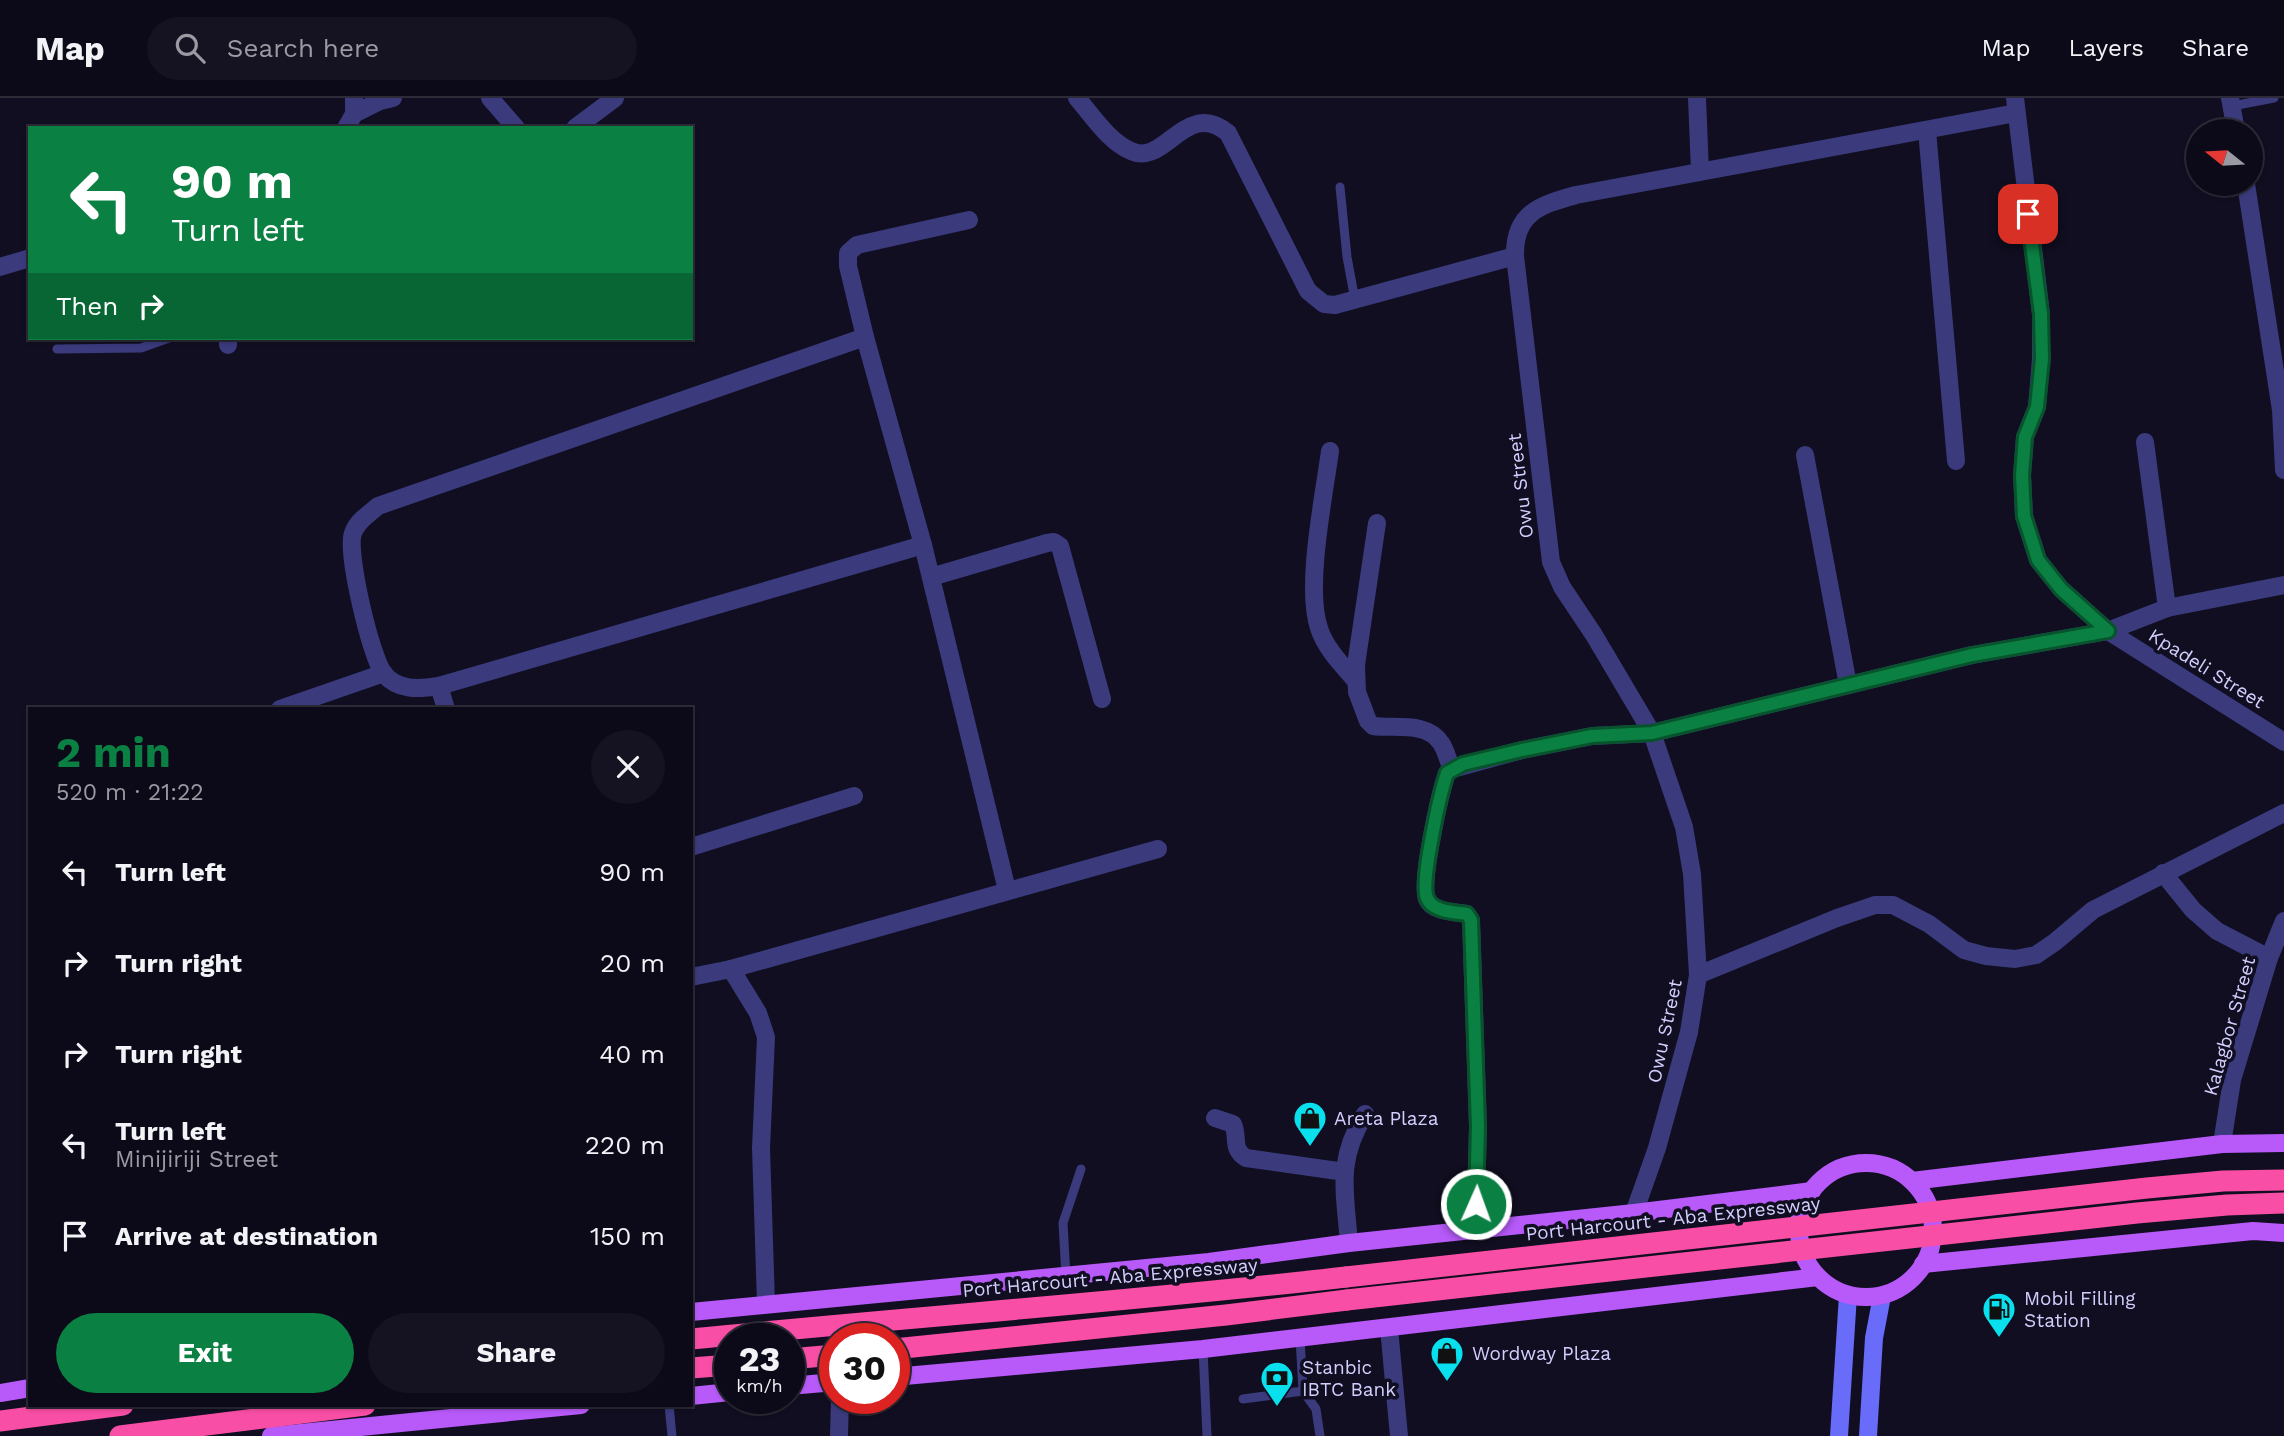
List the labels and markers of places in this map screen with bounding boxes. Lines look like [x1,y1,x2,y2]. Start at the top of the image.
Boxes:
pin [1998,184,2058,244]
shop icon: Areta Plaza [1291,1099,1329,1148]
place label: Areta Plaza [1334,1107,1439,1130]
place label: Mobil Filling Station [2024,1287,2136,1332]
fuel station icon: Mobil Filling Station [1980,1290,2018,1339]
shop icon: Wordway Plaza [1428,1334,1466,1383]
place label: Wordway Plaza [1472,1342,1611,1365]
place label: Stanbic IBTC Bank [1302,1356,1396,1401]
bank icon: Stanbic IBTC Bank [1258,1359,1296,1408]

